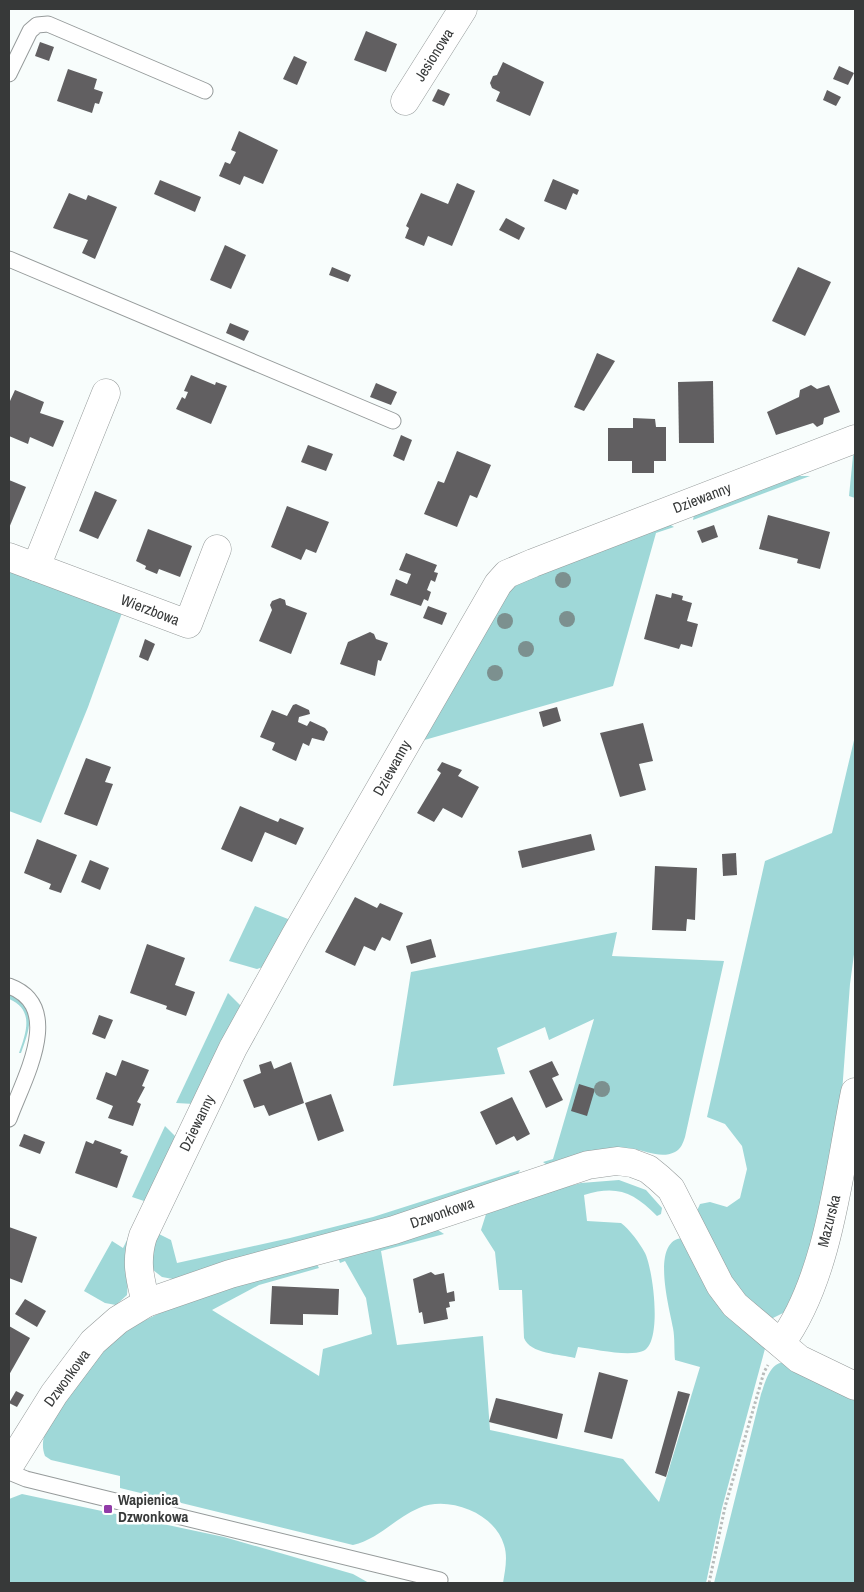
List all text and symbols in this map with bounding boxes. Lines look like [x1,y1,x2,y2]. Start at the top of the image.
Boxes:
street label: Jesionowa [409,24,458,85]
street label: Dziewanny [670,477,735,518]
street label: Wierzbowa [118,589,183,630]
street label: Dziewanny [368,735,416,799]
street label: Dziewanny [174,1090,220,1155]
street label: Dzwonkowa [407,1192,477,1233]
street label: Mazurska [812,1192,845,1249]
street label: Dzwonkowa [39,1345,95,1411]
place label: Wapienica Dzwonkowa [118,1489,189,1527]
marker: Wapienica Dzwonkowa [102,1503,114,1515]

